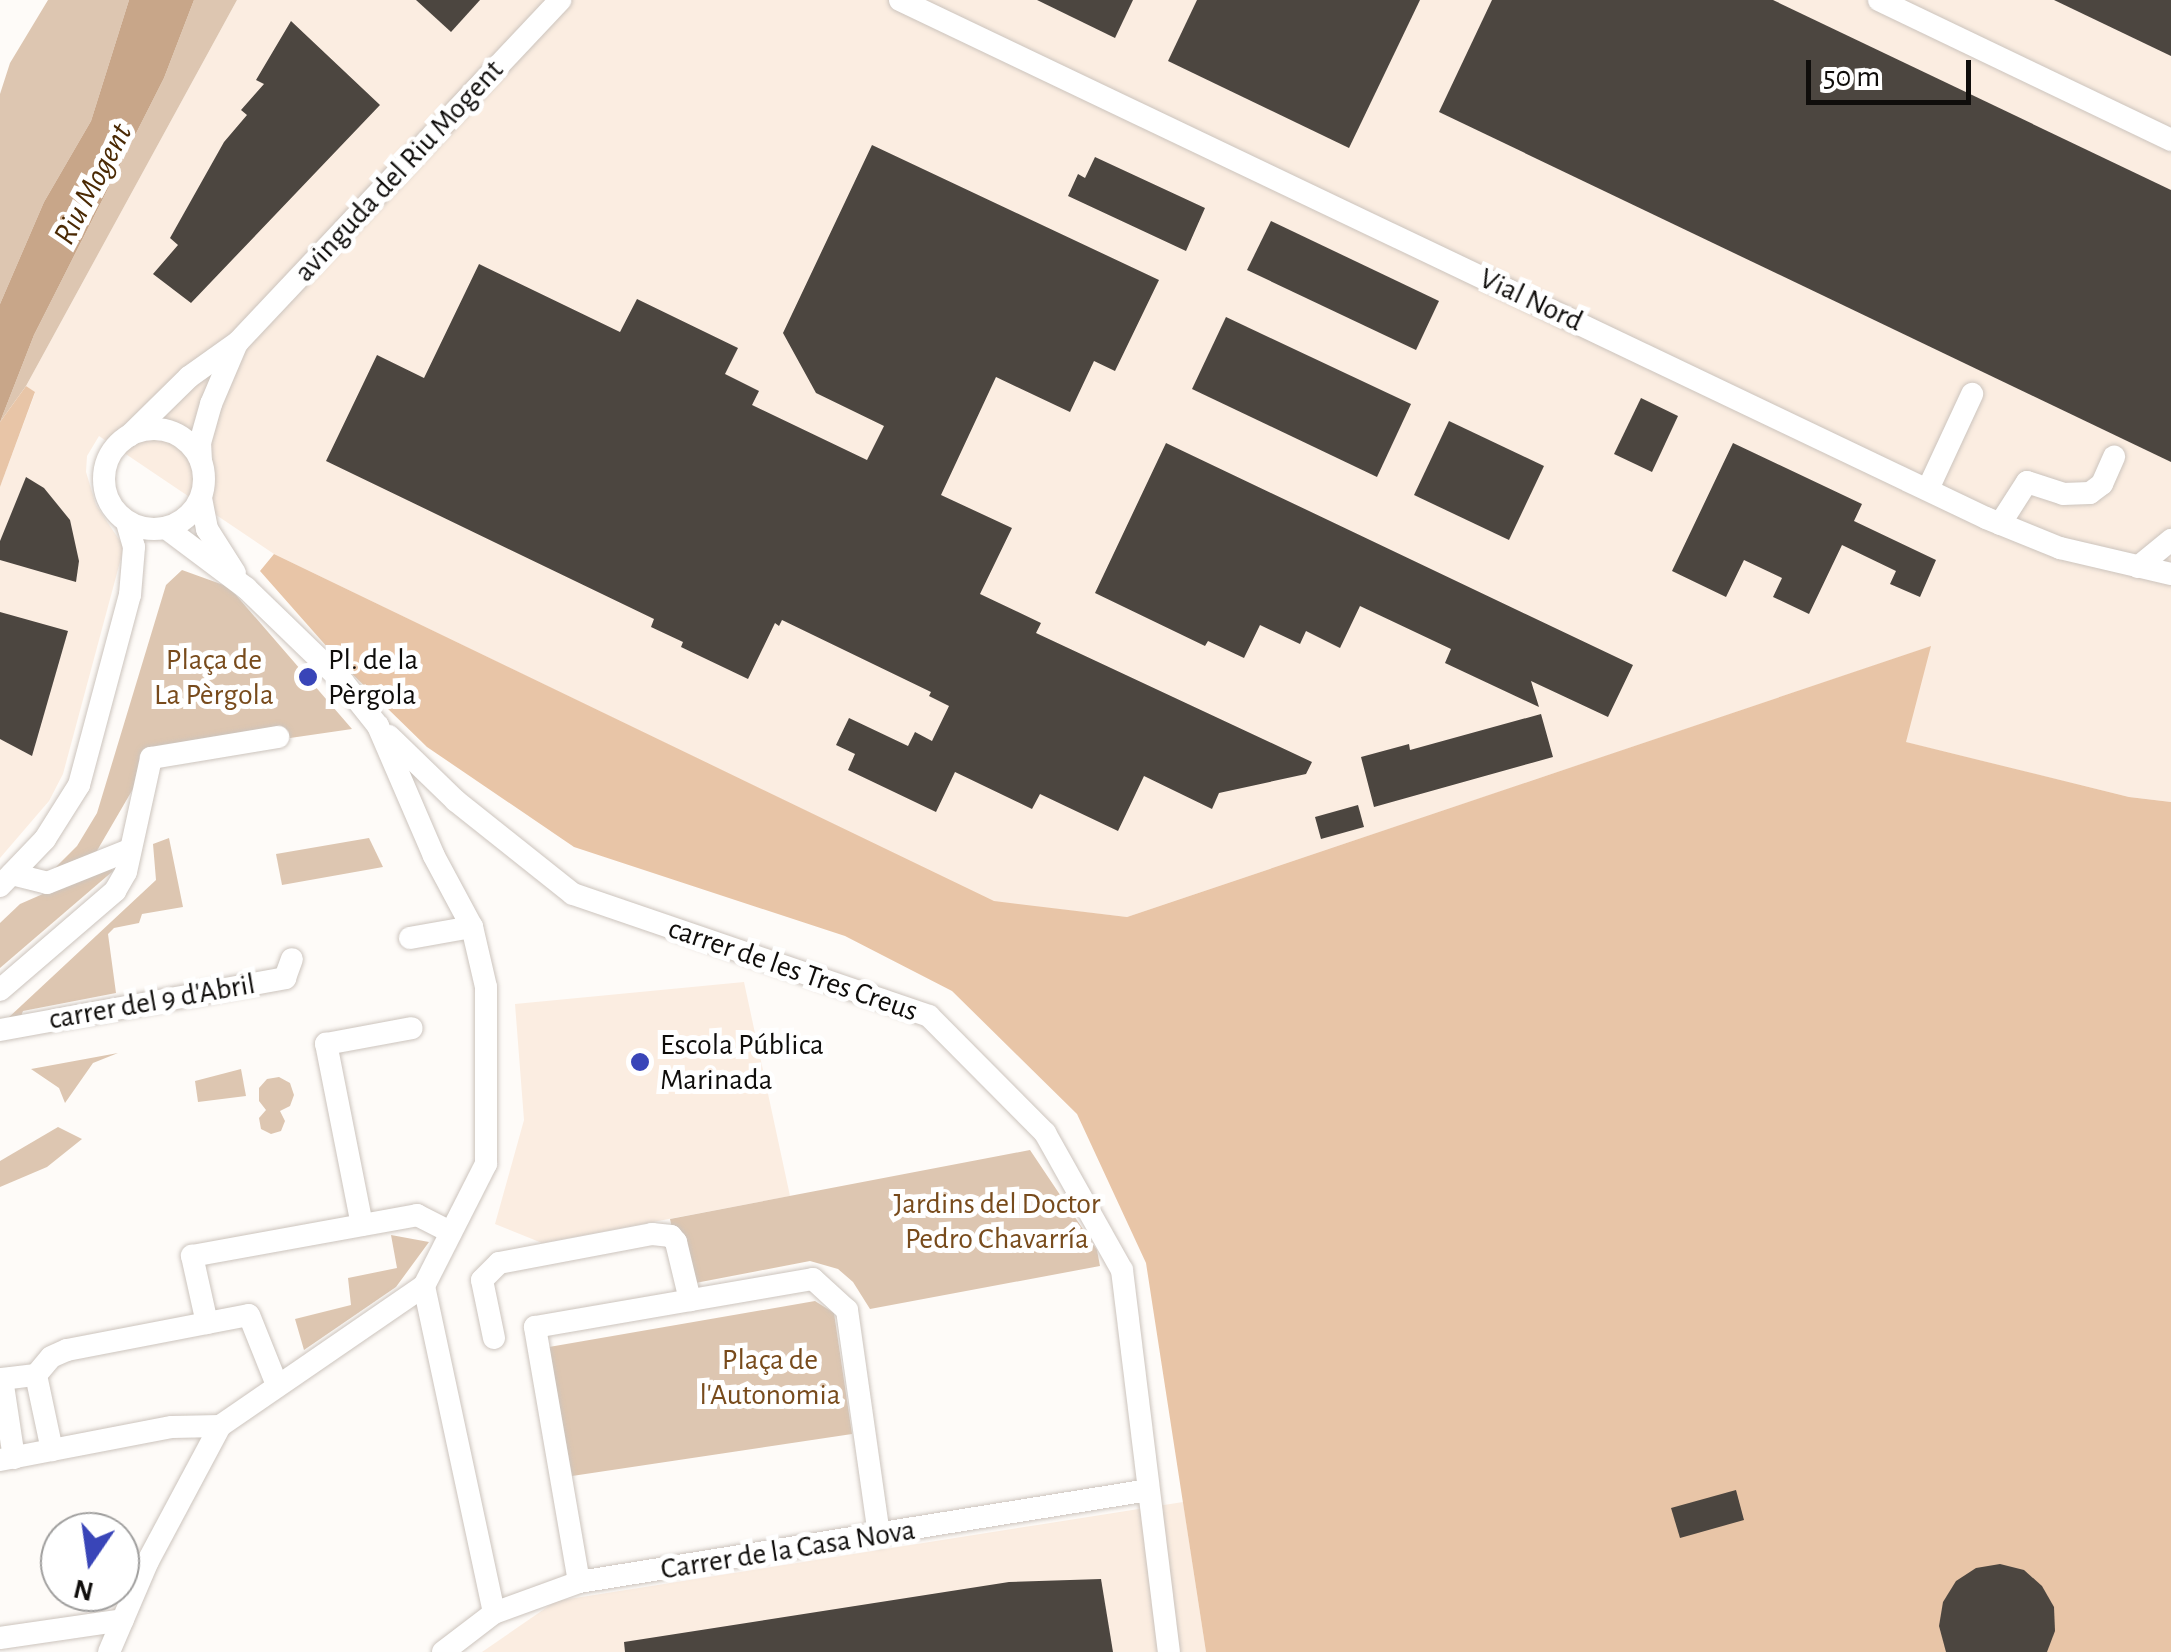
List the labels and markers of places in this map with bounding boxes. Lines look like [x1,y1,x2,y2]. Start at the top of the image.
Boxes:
place label: Pl. de la Pèrgola [328,642,418,712]
marker: Pl. de la Pèrgola [297,666,319,688]
place label: Escola Pública Marinada [660,1027,824,1098]
marker: Escola Pública Marinada [629,1051,651,1073]

